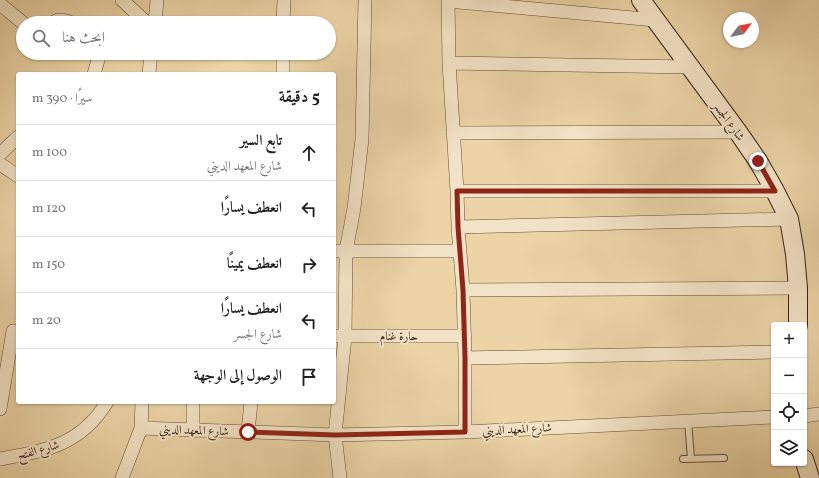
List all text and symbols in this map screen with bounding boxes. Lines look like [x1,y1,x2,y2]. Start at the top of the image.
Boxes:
north arrow [723,12,759,48]
search box [16,16,336,60]
icon: search [30,27,52,49]
text: ابحث هنا [62,28,105,49]
text: 5 دقيقة [279,86,320,109]
text: سيرًا · 390 m [32,90,92,108]
street label: شارع الجسر [706,97,748,146]
text: تابع السير [240,131,282,152]
icon: ahead [298,142,320,164]
text: 100 m [32,144,67,162]
route end [749,152,767,170]
text: شارع المعهد الديني [207,158,282,176]
text: انعطف يسارًا [221,198,282,219]
icon: left [298,198,320,220]
text: 120 m [32,200,66,218]
text: انعطف يمينًا [227,254,282,275]
icon: right [298,254,320,276]
text: 150 m [32,256,65,274]
text: انعطف يسارًا [221,299,282,320]
icon: left [298,310,320,332]
text: 20 m [32,312,61,330]
map controls [771,322,807,466]
button: + [771,322,807,358]
text: شارع الجسر [234,326,282,344]
street label: حارة غنام [380,329,418,347]
button: − [771,358,807,394]
text: الوصول إلى الوجهة [194,366,282,387]
icon: arrive [298,366,320,388]
button: locate [771,394,807,430]
street label: شارع المعهد الديني [482,420,552,442]
street label: شارع المعهد الديني [159,422,229,442]
route start [239,423,257,441]
button: layers [771,430,807,466]
street label: شارع الفتح [15,437,62,467]

